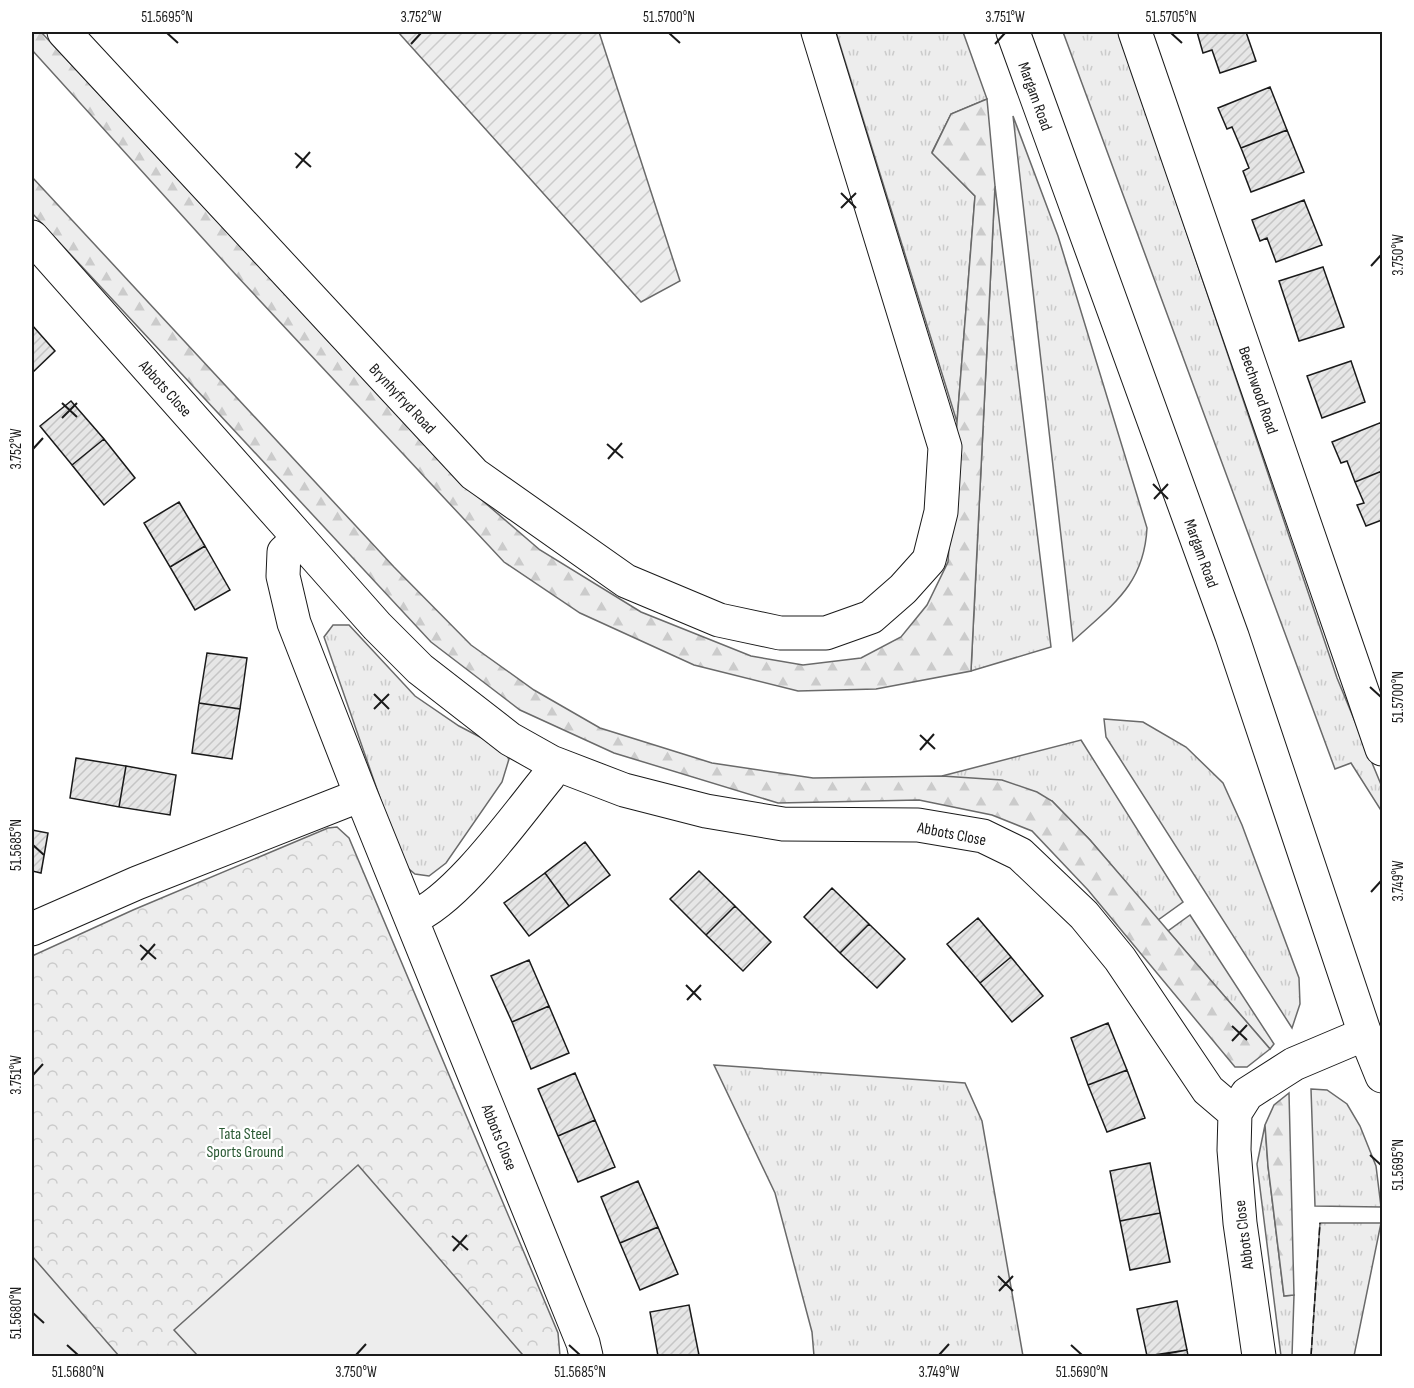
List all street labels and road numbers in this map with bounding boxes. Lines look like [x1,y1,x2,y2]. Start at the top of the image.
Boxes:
street label: Margam Road [1013,60,1056,133]
street label: Beechwood Road [1234,344,1281,437]
street label: Abbots Close [134,356,195,421]
street label: Brynhyfryd Road [365,360,439,438]
street label: Margam Road [1179,517,1222,590]
street label: Abbots Close [915,818,988,850]
street label: Abbots Close [476,1101,520,1173]
street label: Abbots Close [1231,1199,1258,1272]

